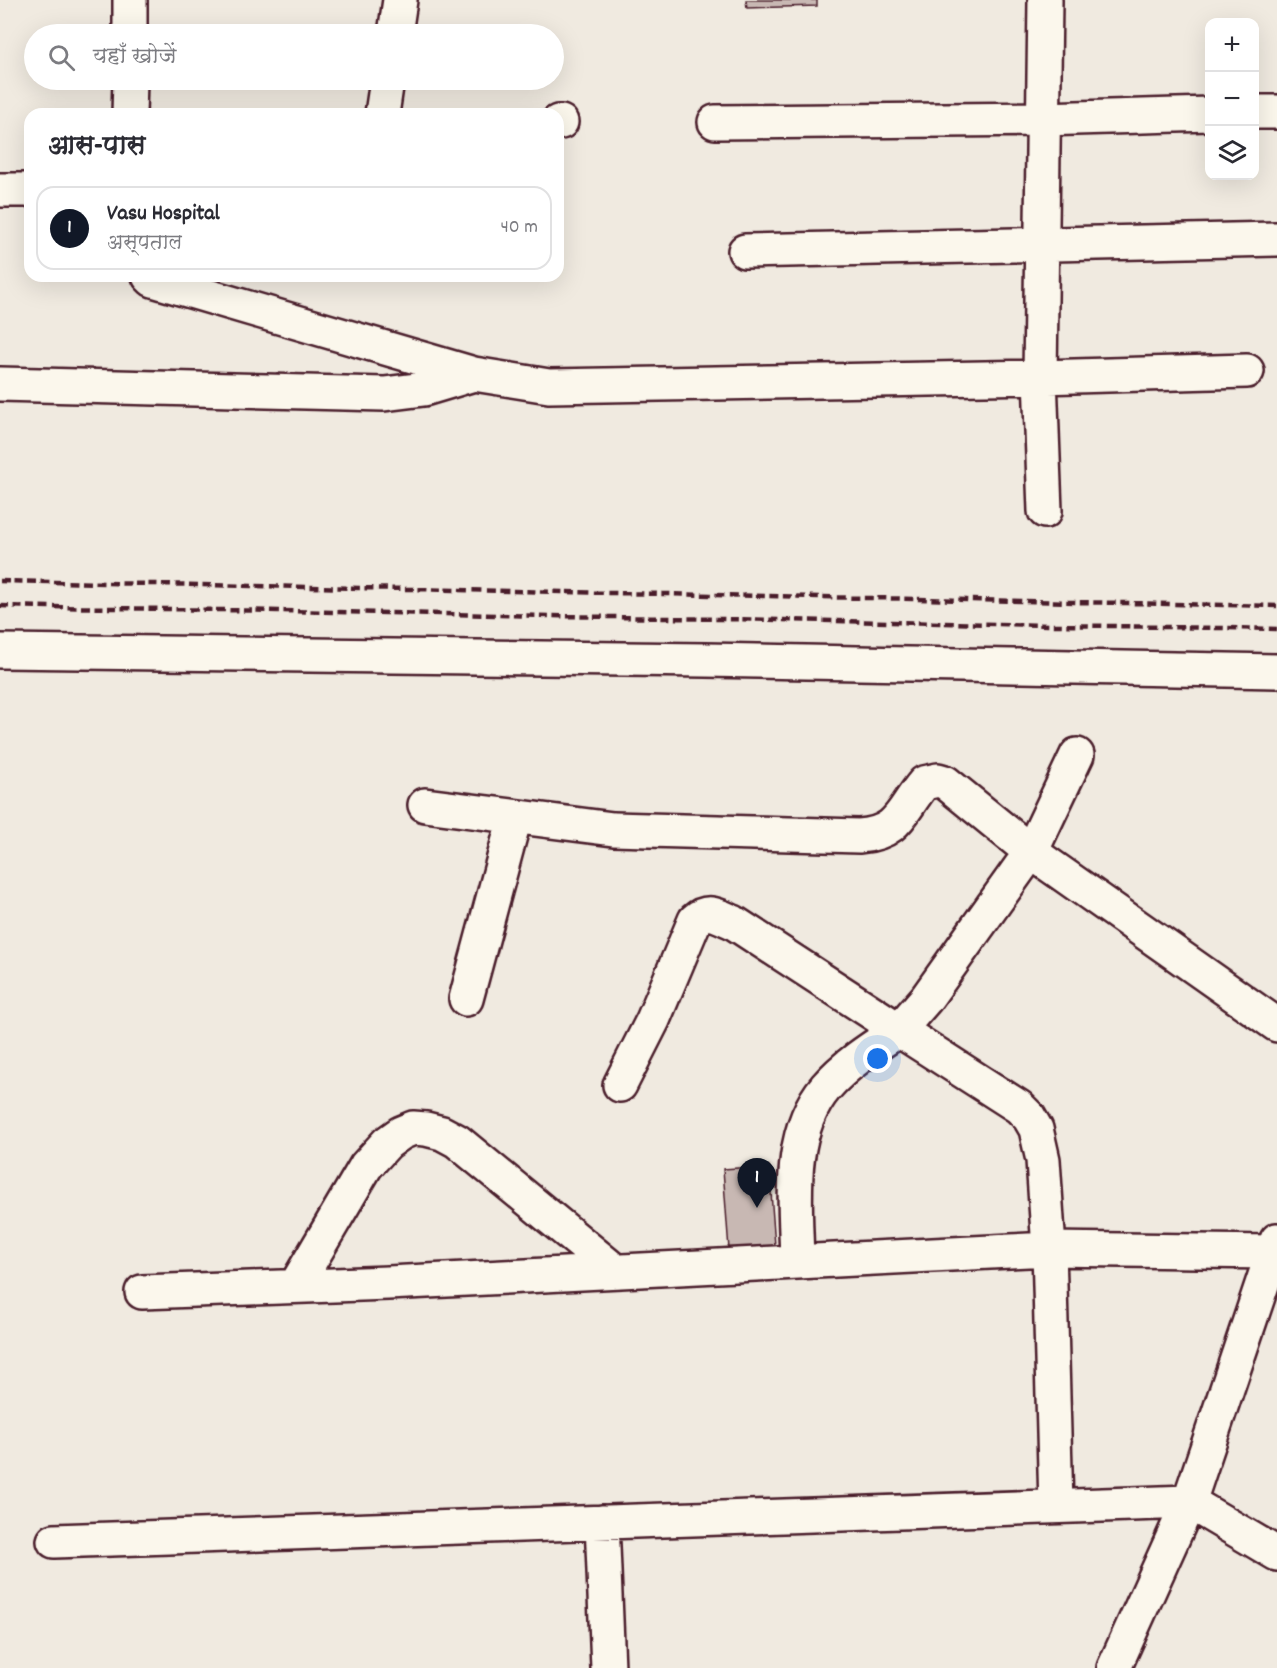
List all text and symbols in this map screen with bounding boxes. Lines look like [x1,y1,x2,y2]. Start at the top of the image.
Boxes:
map controls [1205,18,1259,180]
button: + [1205,18,1259,72]
search box [24,24,564,90]
icon: search [45,41,78,74]
text: यहाँ खोजें [93,42,176,73]
button: − [1205,72,1259,126]
button: layers [1205,126,1259,180]
text: आस-पास [48,129,145,166]
text: Vasu Hospital [107,199,220,230]
text: 1 [67,214,72,242]
text: 40 m [500,214,538,242]
text: अस्पताल [107,230,182,258]
your location [863,1044,892,1073]
pin: 1 [738,1158,777,1208]

